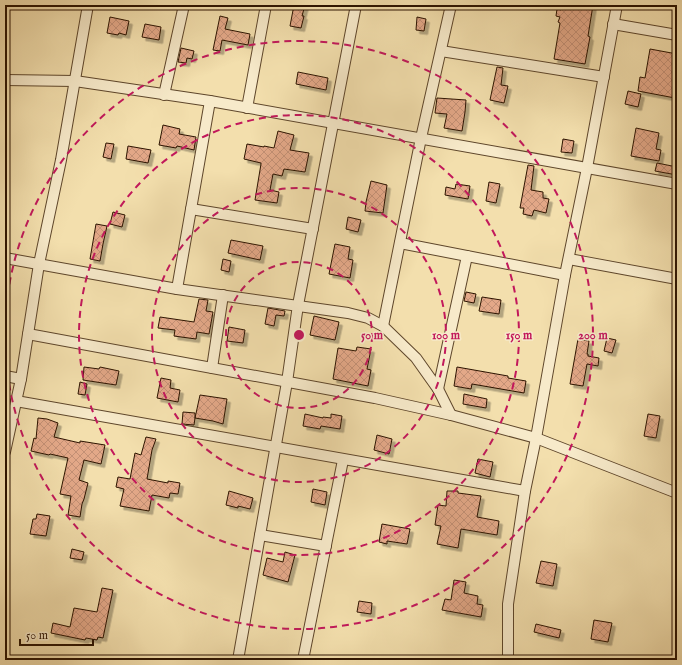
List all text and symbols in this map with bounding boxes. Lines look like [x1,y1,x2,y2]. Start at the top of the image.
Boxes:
centre of rings [292,328,306,342]
text: 50 m [361,328,384,343]
text: 100 m [432,328,461,343]
text: 150 m [506,328,533,343]
text: 200 m [578,328,608,343]
scale bar [20,621,93,647]
text: 50 m [26,628,48,643]

